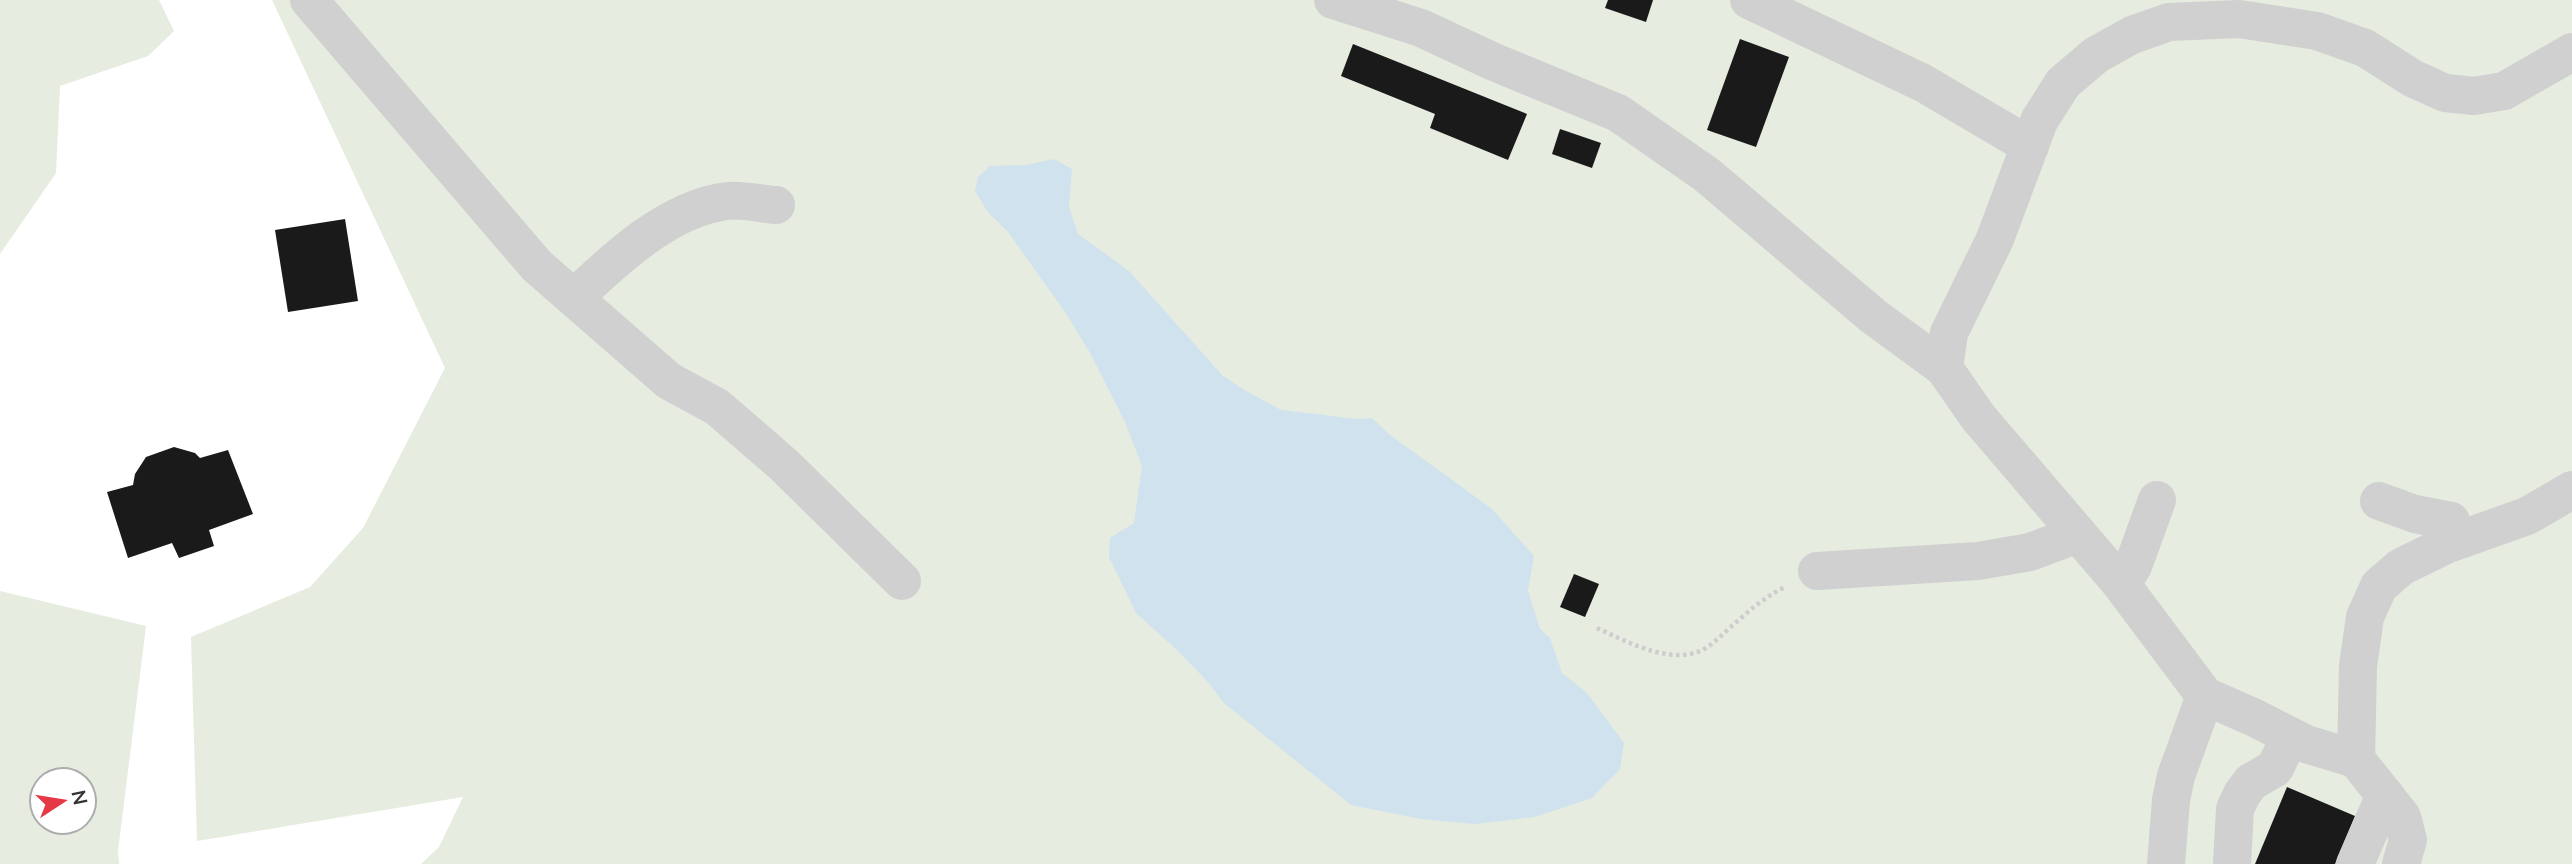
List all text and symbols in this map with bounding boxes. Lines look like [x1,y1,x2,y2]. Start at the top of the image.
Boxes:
north arrow [28,766,98,836]
text: N [67,788,93,807]

